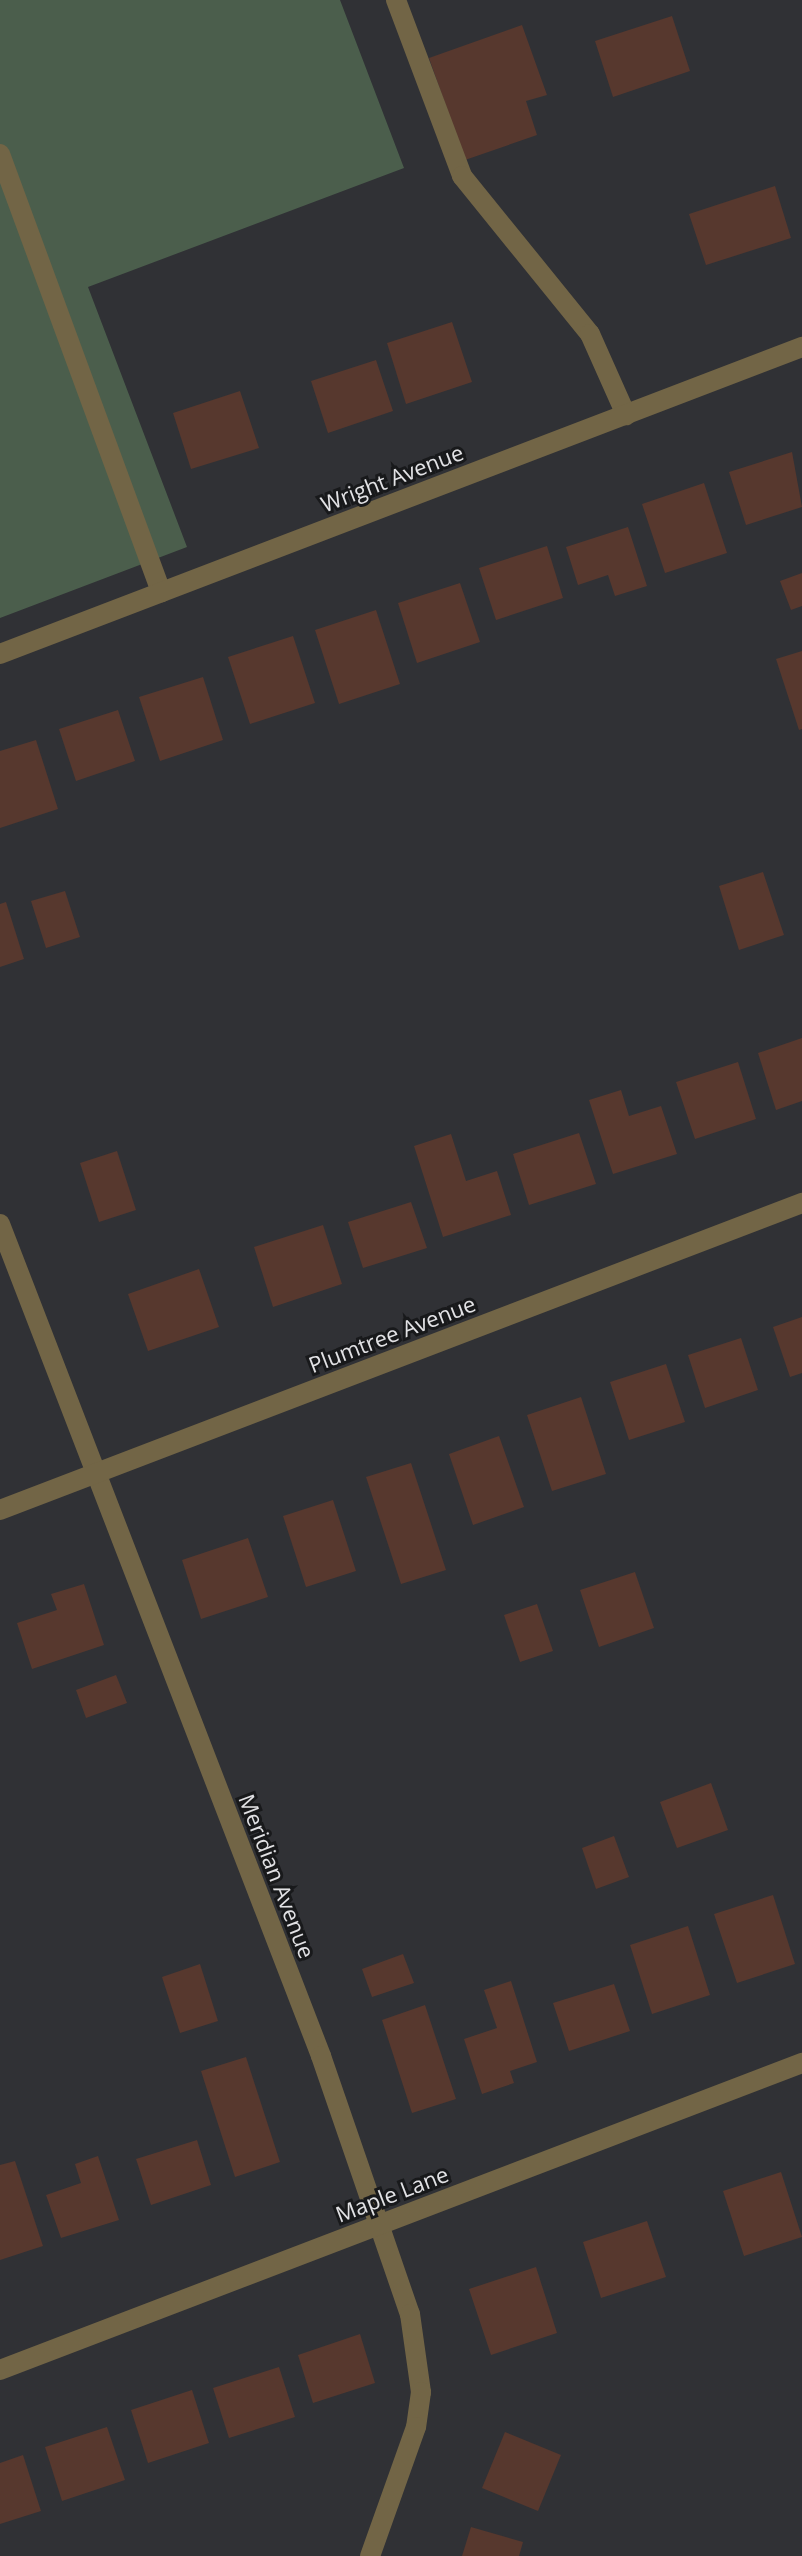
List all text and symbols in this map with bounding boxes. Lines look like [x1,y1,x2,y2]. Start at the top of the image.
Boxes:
street label: Wright Avenue [317,439,467,517]
street label: Plumtree Avenue [305,1290,479,1378]
street label: Meridian Avenue [234,1790,320,1962]
street label: Maple Lane [332,2160,452,2228]

